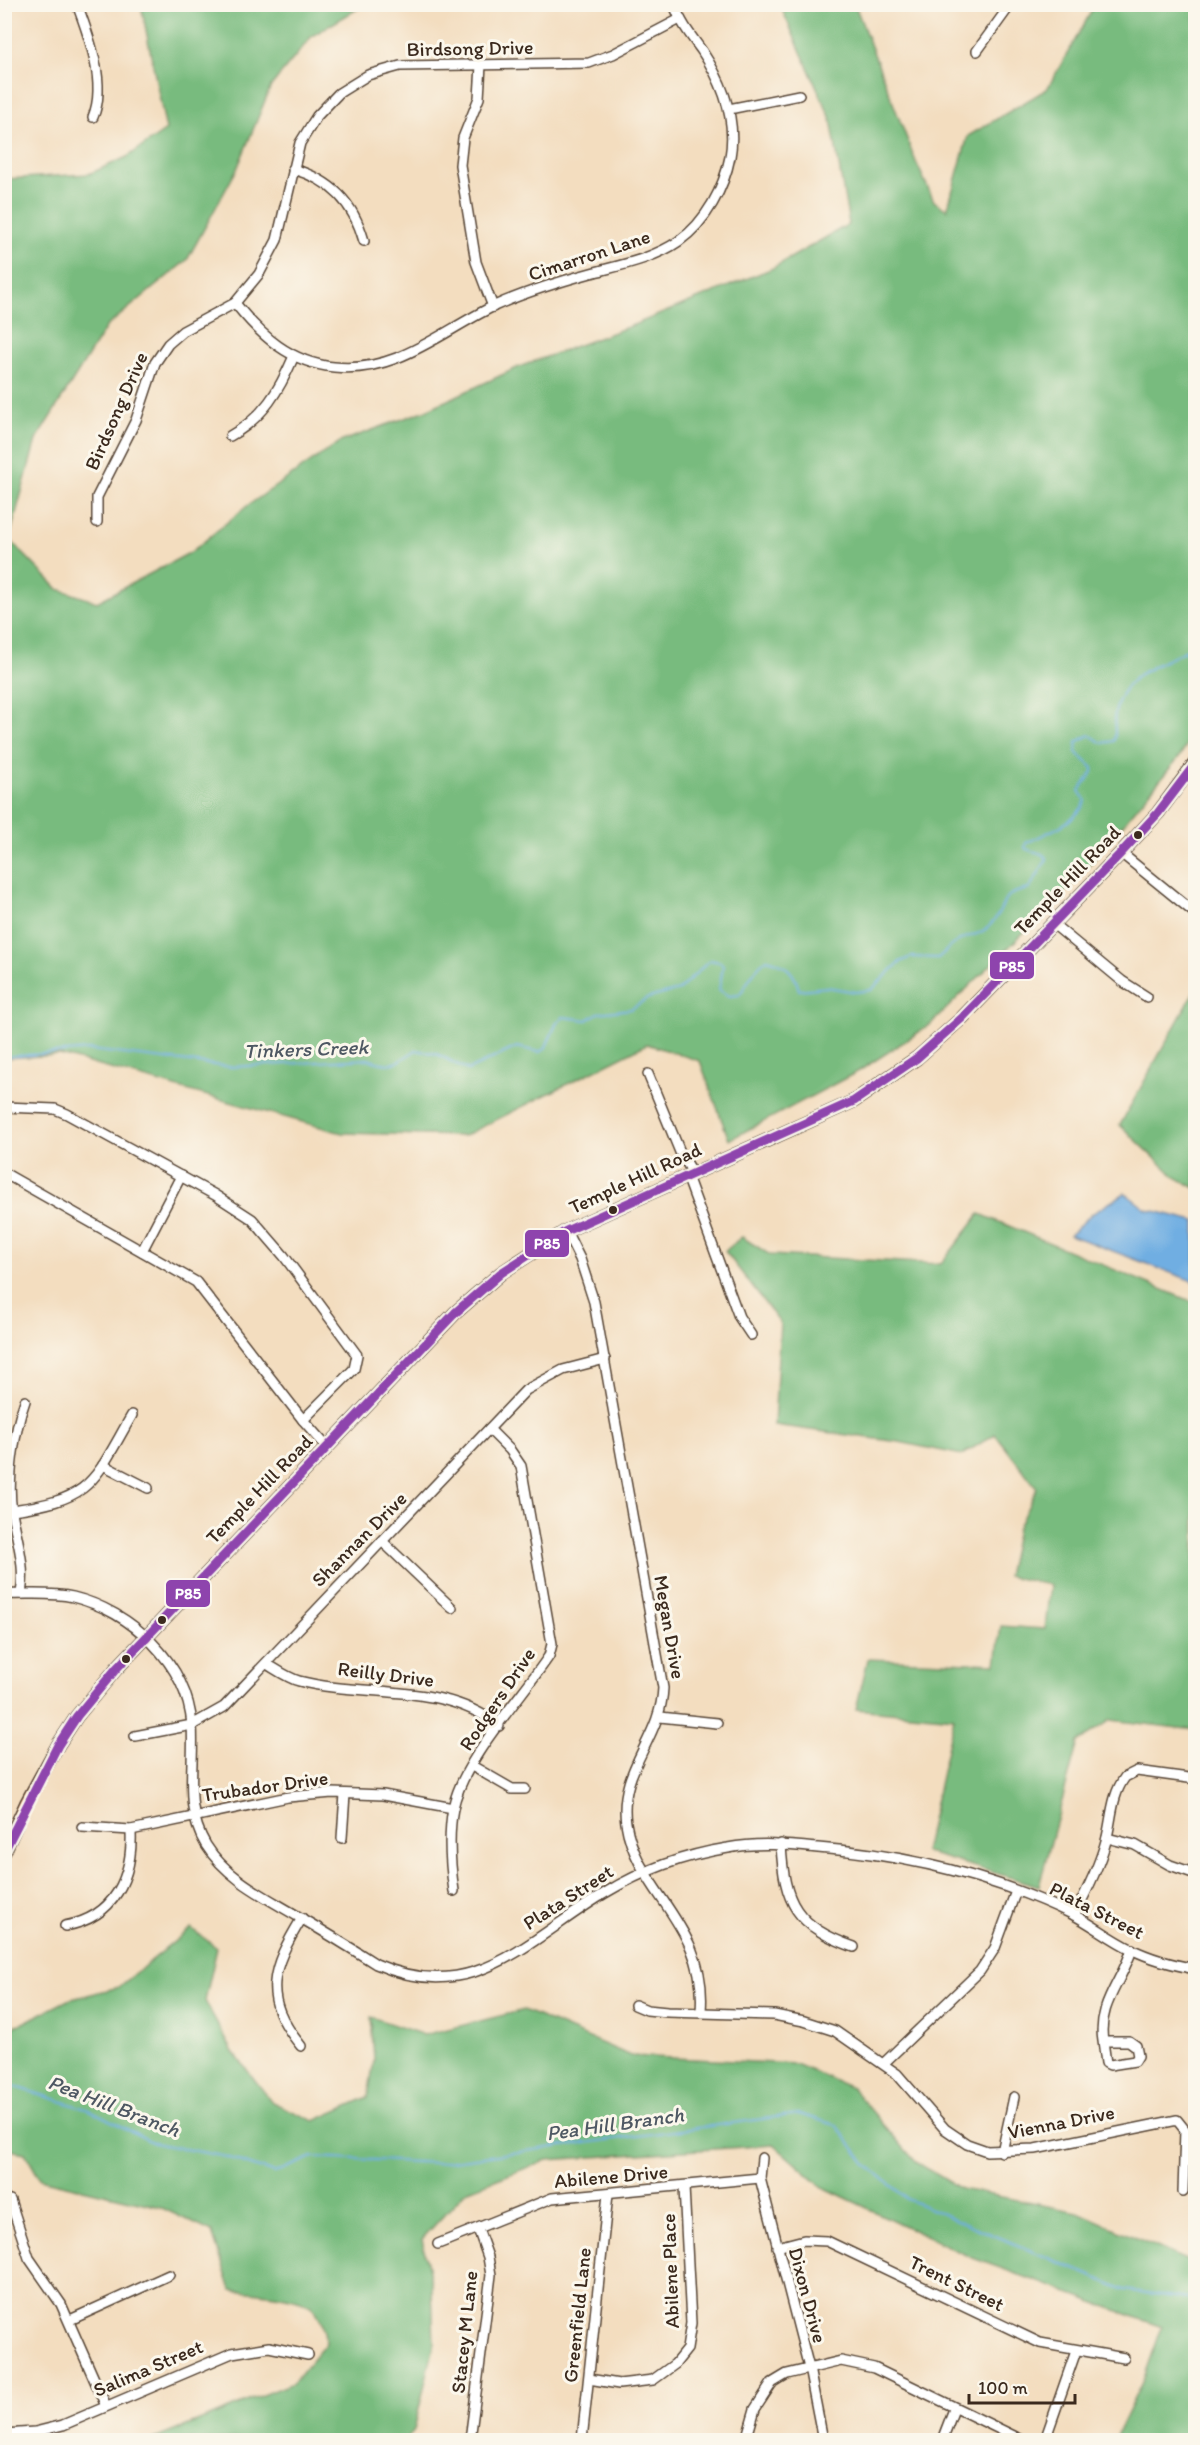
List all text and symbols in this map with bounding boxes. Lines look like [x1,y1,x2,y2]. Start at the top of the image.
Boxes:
street label: Birdsong Drive [406,35,534,61]
street label: Cimarron Lane [525,224,653,286]
street label: Birdsong Drive [79,348,153,474]
street label: Temple Hill Road [1009,820,1125,940]
unlabelled marker [1132,829,1144,841]
line badge: P85 [989,951,1035,980]
text: P85 [999,957,1026,976]
water label: Tinkers Creek [243,1034,370,1063]
street label: Temple Hill Road [565,1137,705,1219]
unlabelled marker [607,1204,619,1216]
line badge: P85 [524,1229,570,1258]
text: P85 [534,1234,561,1253]
street label: Temple Hill Road [201,1429,317,1549]
street label: Shannan Drive [306,1486,412,1592]
street label: Megan Drive [649,1573,691,1681]
line badge: P85 [165,1579,211,1608]
text: P85 [175,1584,202,1603]
unlabelled marker [156,1614,168,1626]
street label: Rodgers Drive [454,1643,540,1755]
unlabelled marker [120,1653,132,1665]
street label: Reilly Drive [336,1656,436,1692]
street label: Trubador Drive [200,1765,330,1807]
street label: Plata Street [518,1859,618,1935]
street label: Plata Street [1046,1876,1149,1944]
water label: Pea Hill Branch [45,2069,184,2142]
street label: Vienna Drive [1006,2100,1116,2144]
water label: Pea Hill Branch [545,2101,686,2146]
street label: Abilene Drive [553,2159,669,2193]
street label: Abilene Place [656,2213,684,2329]
street label: Dixon Drive [784,2245,832,2345]
street label: Greenfield Lane [558,2246,596,2384]
street label: Trent Street [906,2250,1008,2316]
street label: Stacey M Lane [446,2269,482,2395]
street label: Salima Street [90,2334,207,2402]
scale bar [969,2367,1076,2405]
text: 100 m [978,2377,1028,2399]

